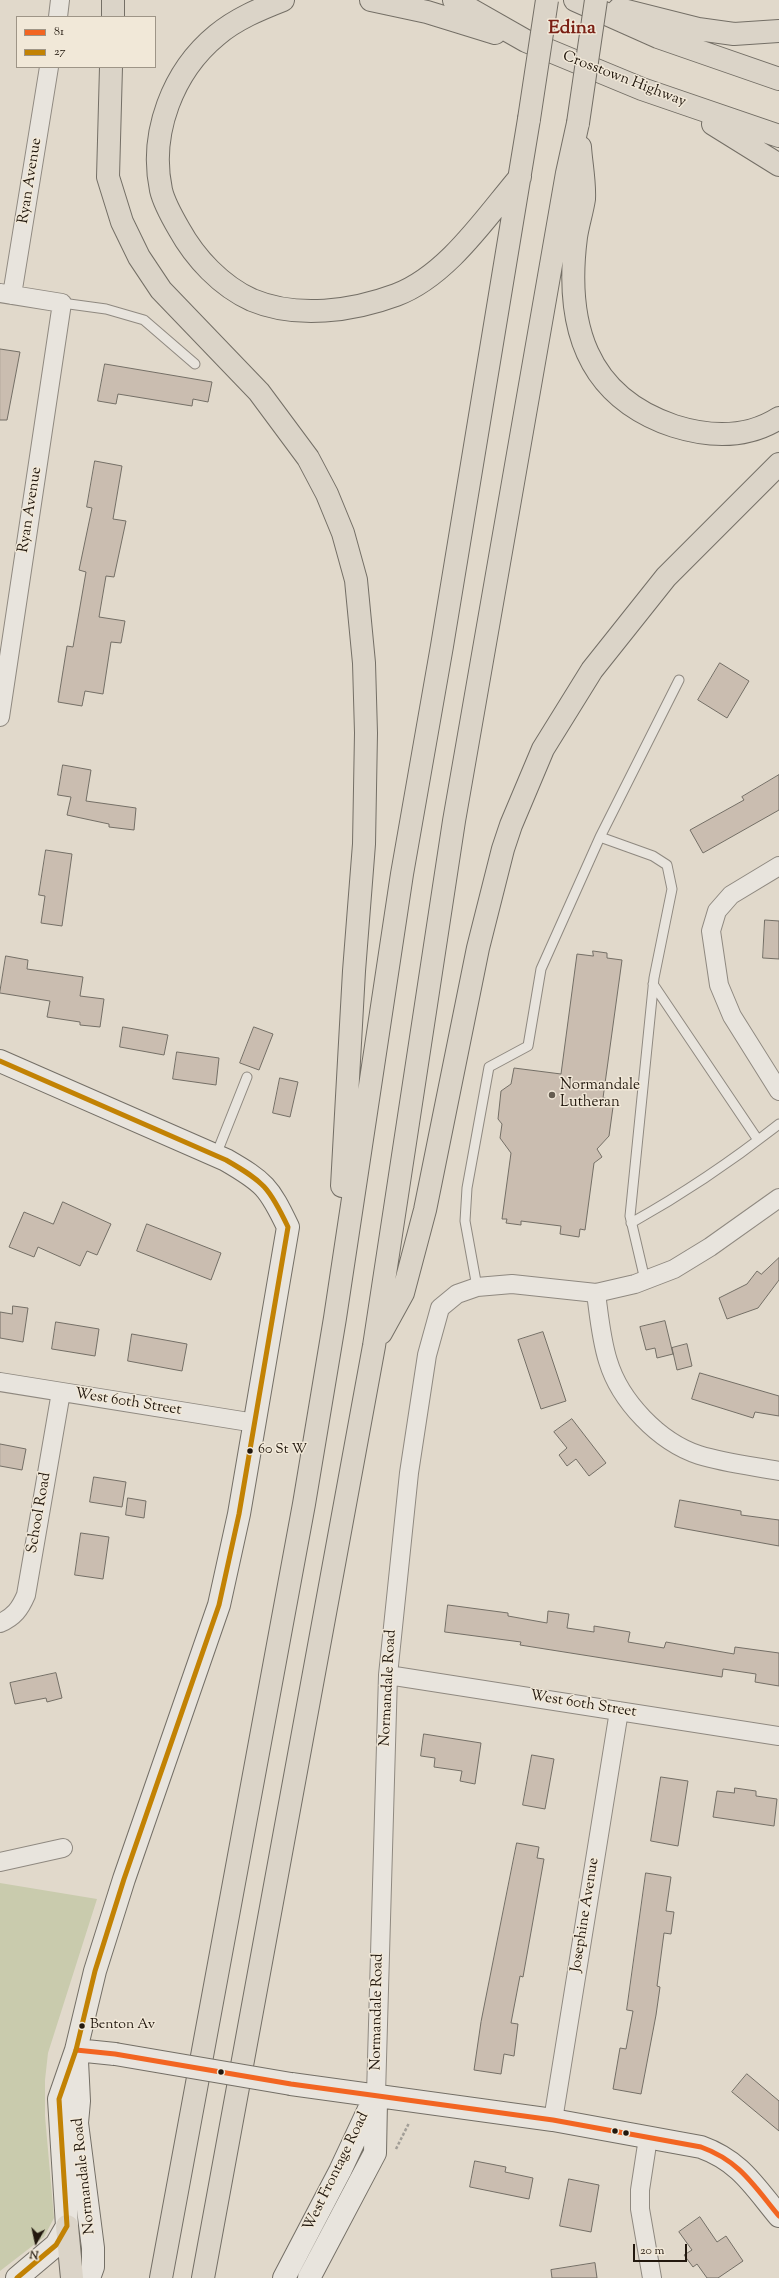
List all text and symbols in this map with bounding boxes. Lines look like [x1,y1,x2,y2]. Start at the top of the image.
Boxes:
legend [16,16,156,68]
district label: Edina [548,19,596,41]
text: 81 [54,23,64,41]
text: 27 [54,43,66,61]
street label: Crosstown Highway [560,48,688,112]
street label: Ryan Avenue [15,137,47,225]
street label: Ryan Avenue [15,466,47,554]
place label: Normandale Lutheran [560,1077,640,1112]
marker: Normandale Lutheran [547,1090,557,1100]
street label: West 60th Street [73,1386,183,1420]
place label: 60 St W [258,1443,307,1459]
marker: 60 St W [245,1446,255,1456]
street label: School Road [24,1471,56,1555]
street label: Normandale Road [377,1629,401,1747]
street label: West 60th Street [528,1688,638,1722]
street label: Josephine Avenue [568,1856,604,1974]
street label: Normandale Road [368,1953,388,2071]
place label: Benton Av [90,2018,155,2034]
marker: Benton Av [77,2021,87,2031]
unlabelled marker [216,2067,226,2077]
street label: West Frontage Road [300,2110,374,2234]
street label: Normandale Road [70,2117,100,2235]
unlabelled marker [610,2126,620,2136]
unlabelled marker [621,2128,631,2138]
north arrow [16,2222,56,2262]
scale bar [635,2236,689,2262]
text: 20 m [640,2242,664,2260]
text: N [29,2245,40,2262]

